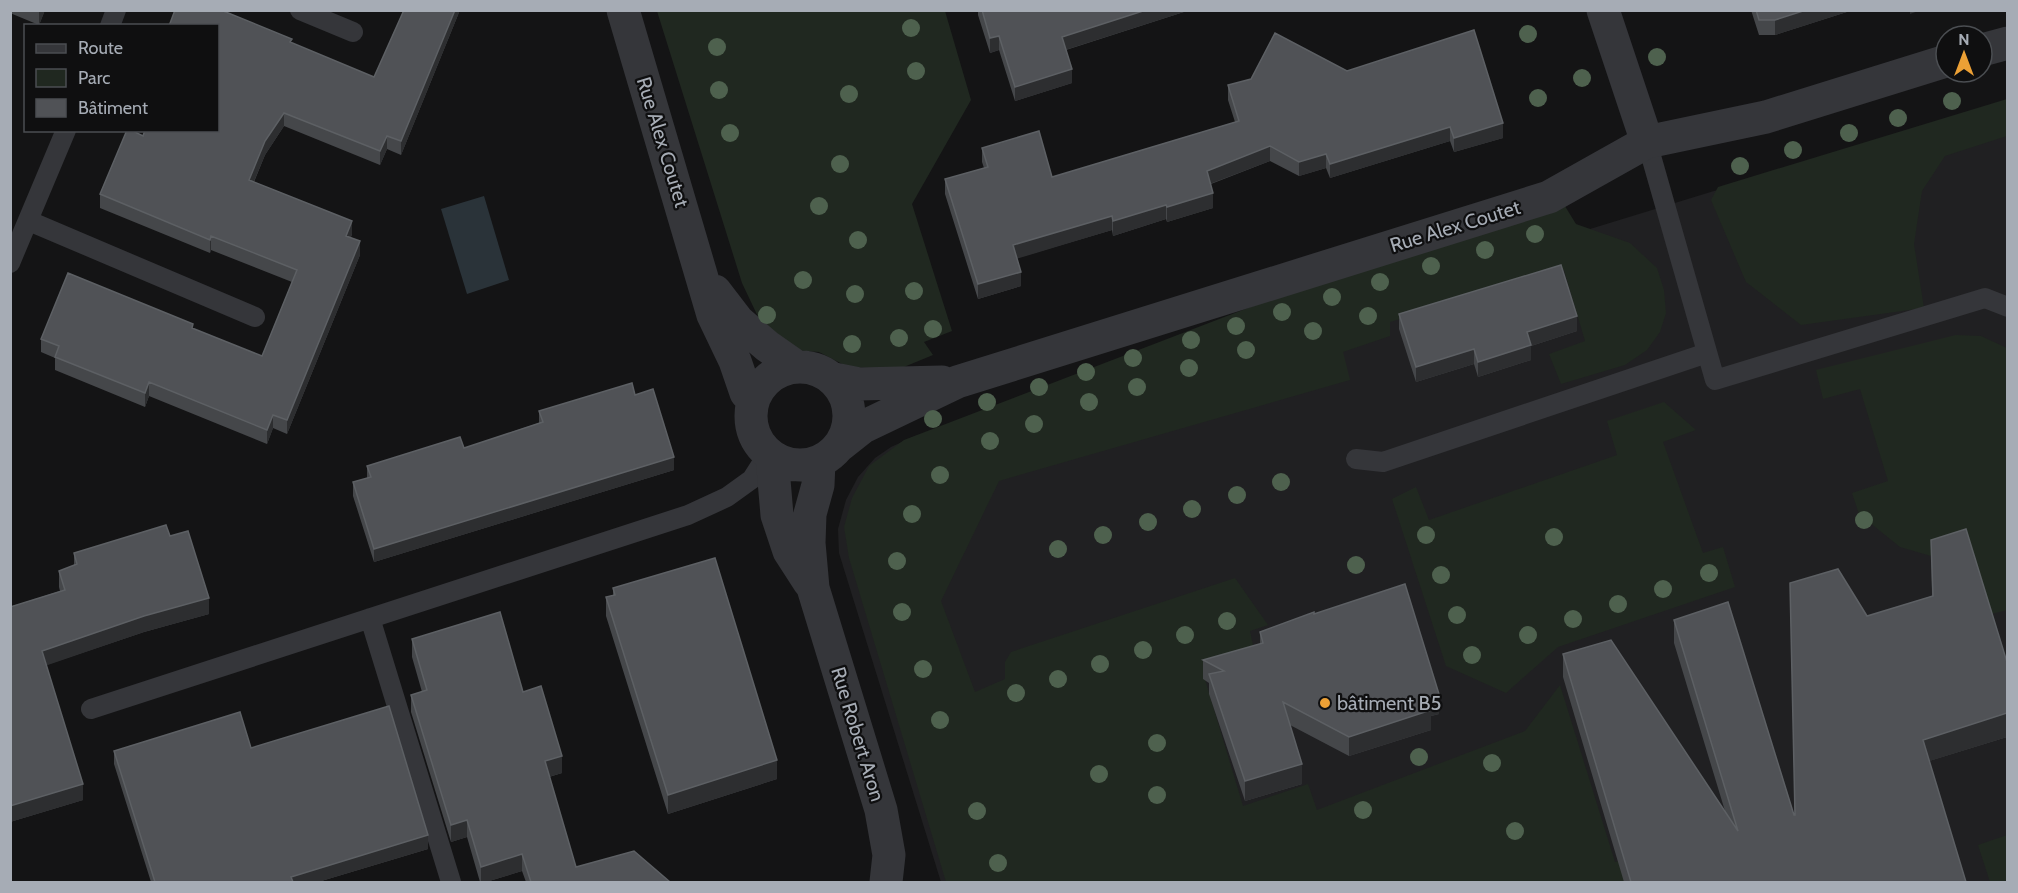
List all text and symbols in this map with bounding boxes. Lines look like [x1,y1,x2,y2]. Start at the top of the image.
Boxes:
legend [24,24,219,132]
north arrow [1934,24,1994,84]
text: N [1958,30,1970,49]
text: Route [78,37,123,59]
text: Parc [78,67,110,89]
street label: Rue Alex Coutet [632,74,694,210]
text: Bâtiment [78,97,148,119]
street label: Rue Alex Coutet [1387,195,1523,257]
street label: Rue Robert Aron [826,664,890,804]
place label: bâtiment B5 [1337,691,1441,715]
marker: bâtiment B5 [1318,696,1332,710]

